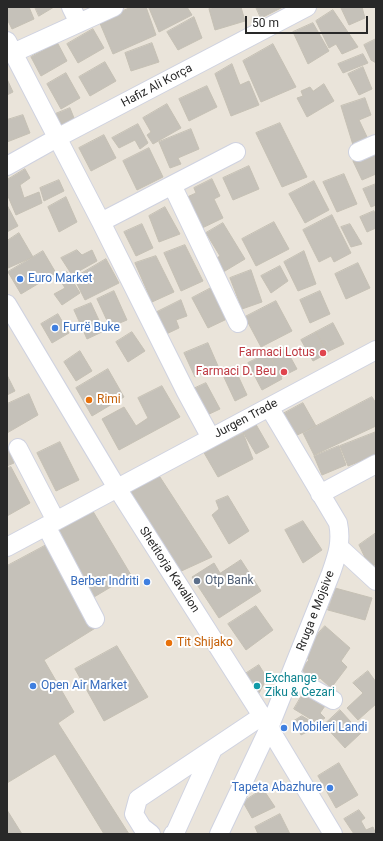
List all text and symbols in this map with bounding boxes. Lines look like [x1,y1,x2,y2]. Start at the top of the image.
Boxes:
scale bar [247,8,370,34]
text: 50 m [252,16,279,30]
street label: Hafiz Ali Korça [119,61,195,111]
place label: Euro Market [28,272,92,286]
marker: Euro Market [15,274,25,284]
place label: Furrë Buke [63,321,120,335]
marker: Furrë Buke [50,323,60,333]
place label: Farmaci Lotus [239,346,315,360]
marker: Farmaci Lotus [318,348,328,358]
place label: Farmaci D. Beu [196,365,276,379]
marker: Farmaci D. Beu [279,367,289,377]
place label: Rimi [97,393,121,407]
marker: Rimi [84,395,94,405]
street label: Jurgen Trade [212,396,280,442]
street label: Shetitorja Kavalion [136,524,202,616]
street label: Rruga e Mojsive [294,569,338,653]
place label: Otp Bank [205,574,254,588]
place label: Berber Indriti [70,575,139,589]
marker: Otp Bank [192,576,202,586]
marker: Berber Indriti [142,577,152,587]
place label: Tit Shijako [177,636,233,650]
marker: Tit Shijako [164,638,174,648]
place label: Exchange Ziku & Cezari [265,672,335,700]
place label: Open Air Market [41,679,127,693]
marker: Open Air Market [28,681,38,691]
marker: Exchange Ziku & Cezari [252,681,262,691]
place label: Mobileri Landi [292,721,368,735]
marker: Mobileri Landi [279,723,289,733]
place label: Tapeta Abazhure [232,781,322,795]
marker: Tapeta Abazhure [325,783,335,793]

